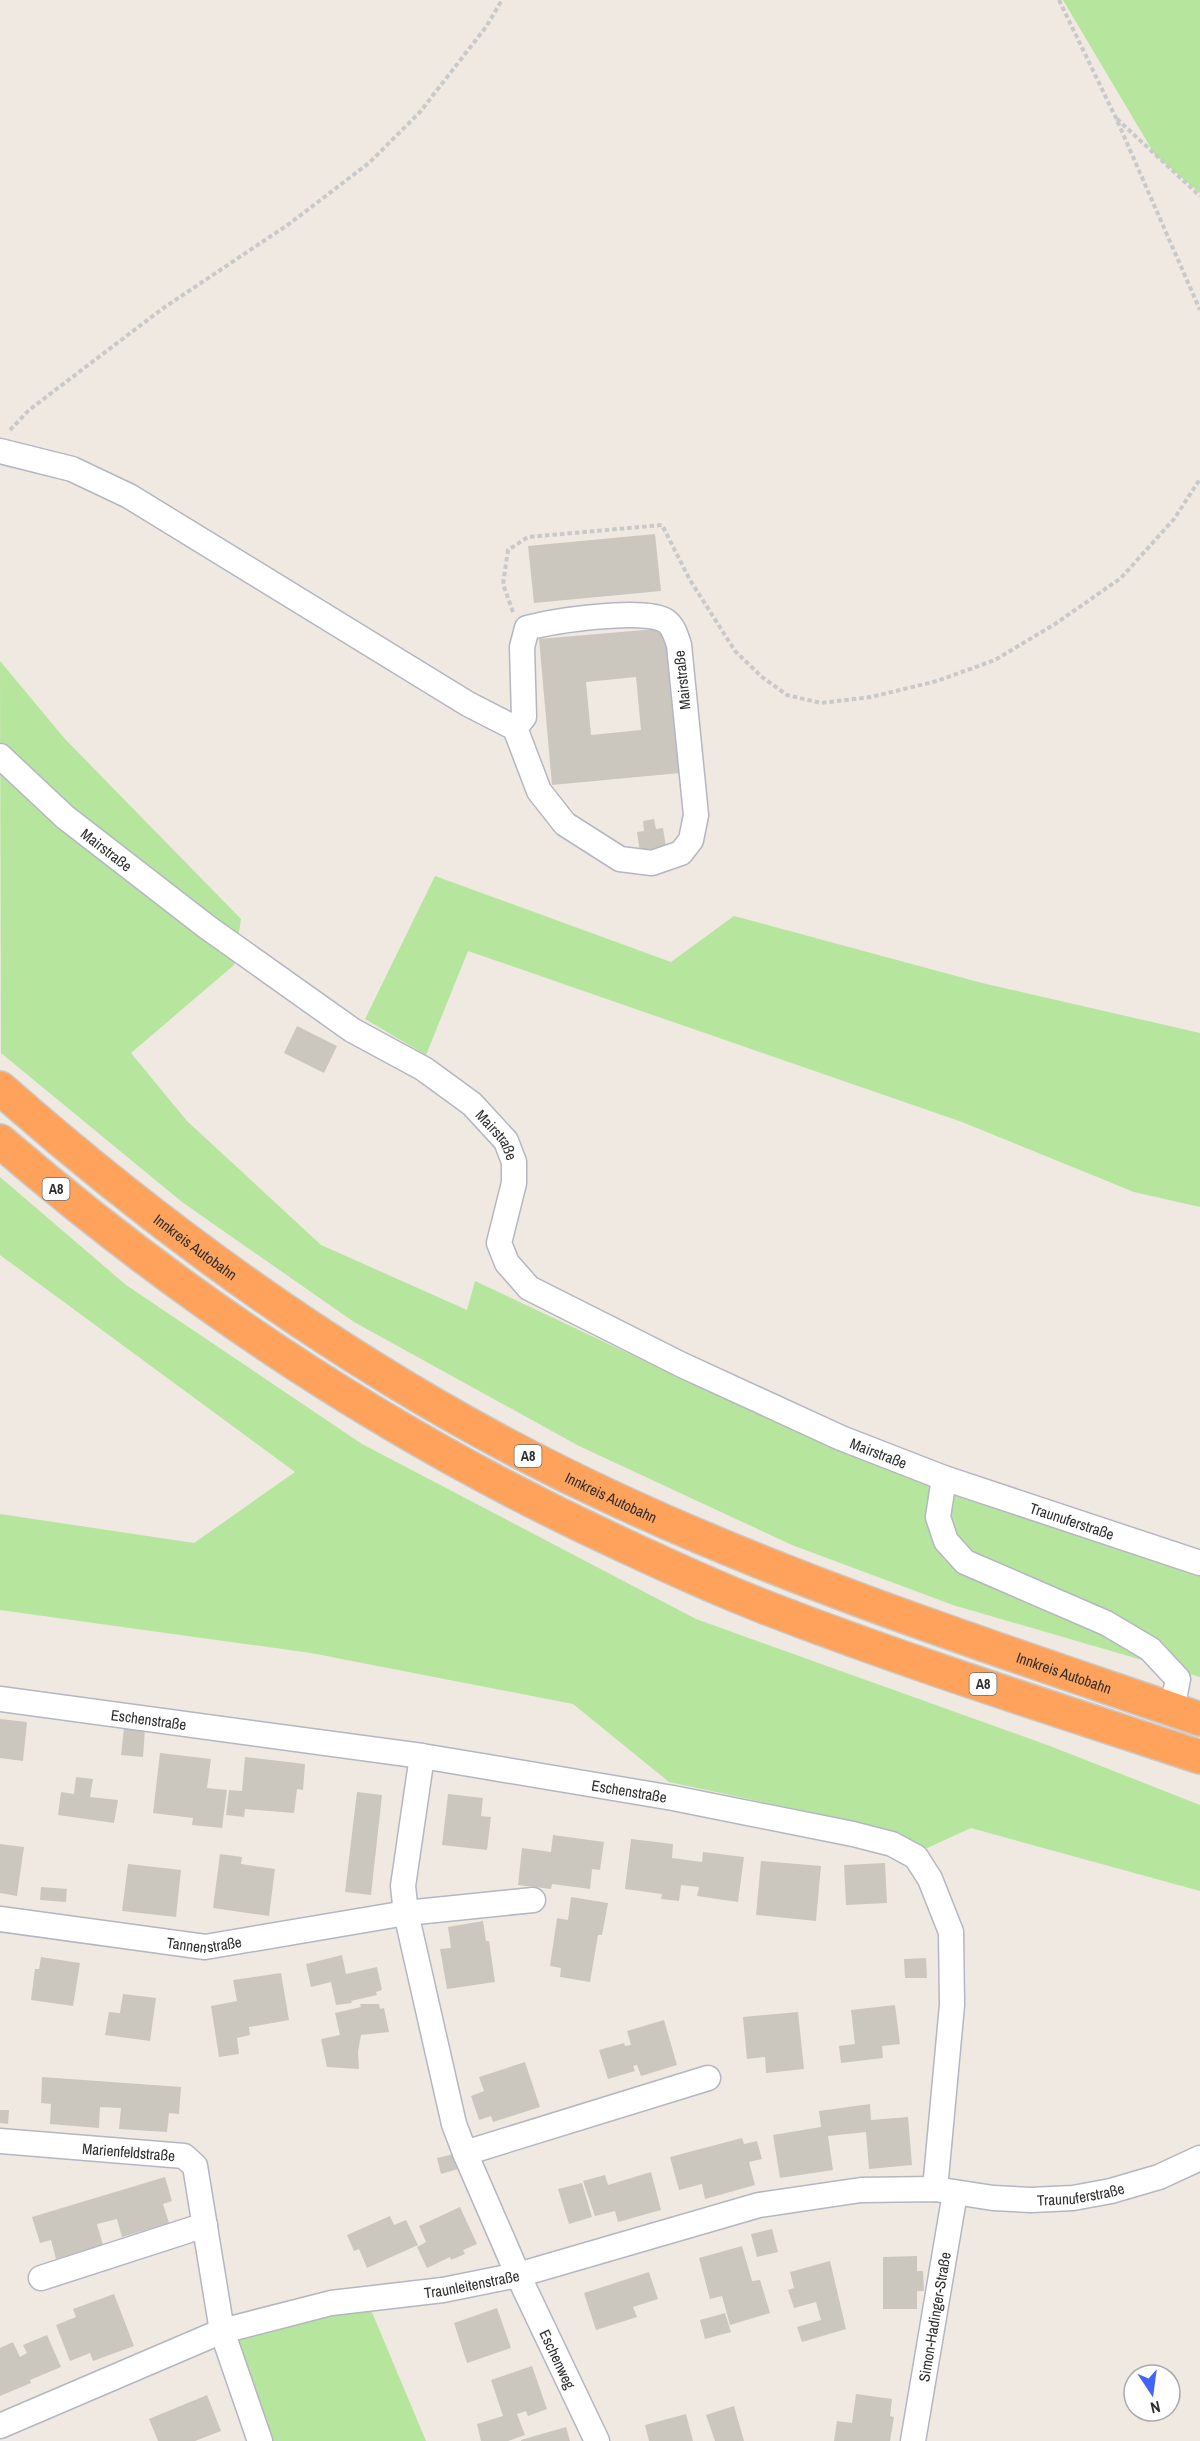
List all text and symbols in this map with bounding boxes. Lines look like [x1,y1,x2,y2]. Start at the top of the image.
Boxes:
street label: Mairstraße [668,649,696,711]
street label: Mairstraße [77,823,137,876]
street label: Mairstraße [471,1105,523,1163]
road number: A8 [42,1178,70,1200]
street label: Innkreis Autobahn [150,1209,242,1285]
street label: Mairstraße [847,1432,910,1473]
road number: A8 [514,1445,542,1467]
street label: Innkreis Autobahn [562,1466,661,1527]
street label: Traunuferstraße [1027,1497,1117,1544]
street label: Innkreis Autobahn [1014,1646,1115,1698]
road number: A8 [970,1673,996,1695]
street label: Eschenstraße [110,1704,188,1735]
street label: Eschenstraße [590,1774,669,1807]
street label: Tannenstraße [165,1930,243,1958]
street label: Marienfeldstraße [81,2137,176,2166]
street label: Traunuferstraße [1037,2177,1127,2210]
street label: Simon-Hadinger-Straße [913,2250,955,2383]
street label: Traunleitenstraße [423,2264,521,2303]
street label: Eschenweg [535,2326,581,2392]
north arrow [1122,2363,1182,2423]
text: N [1148,2396,1162,2419]

